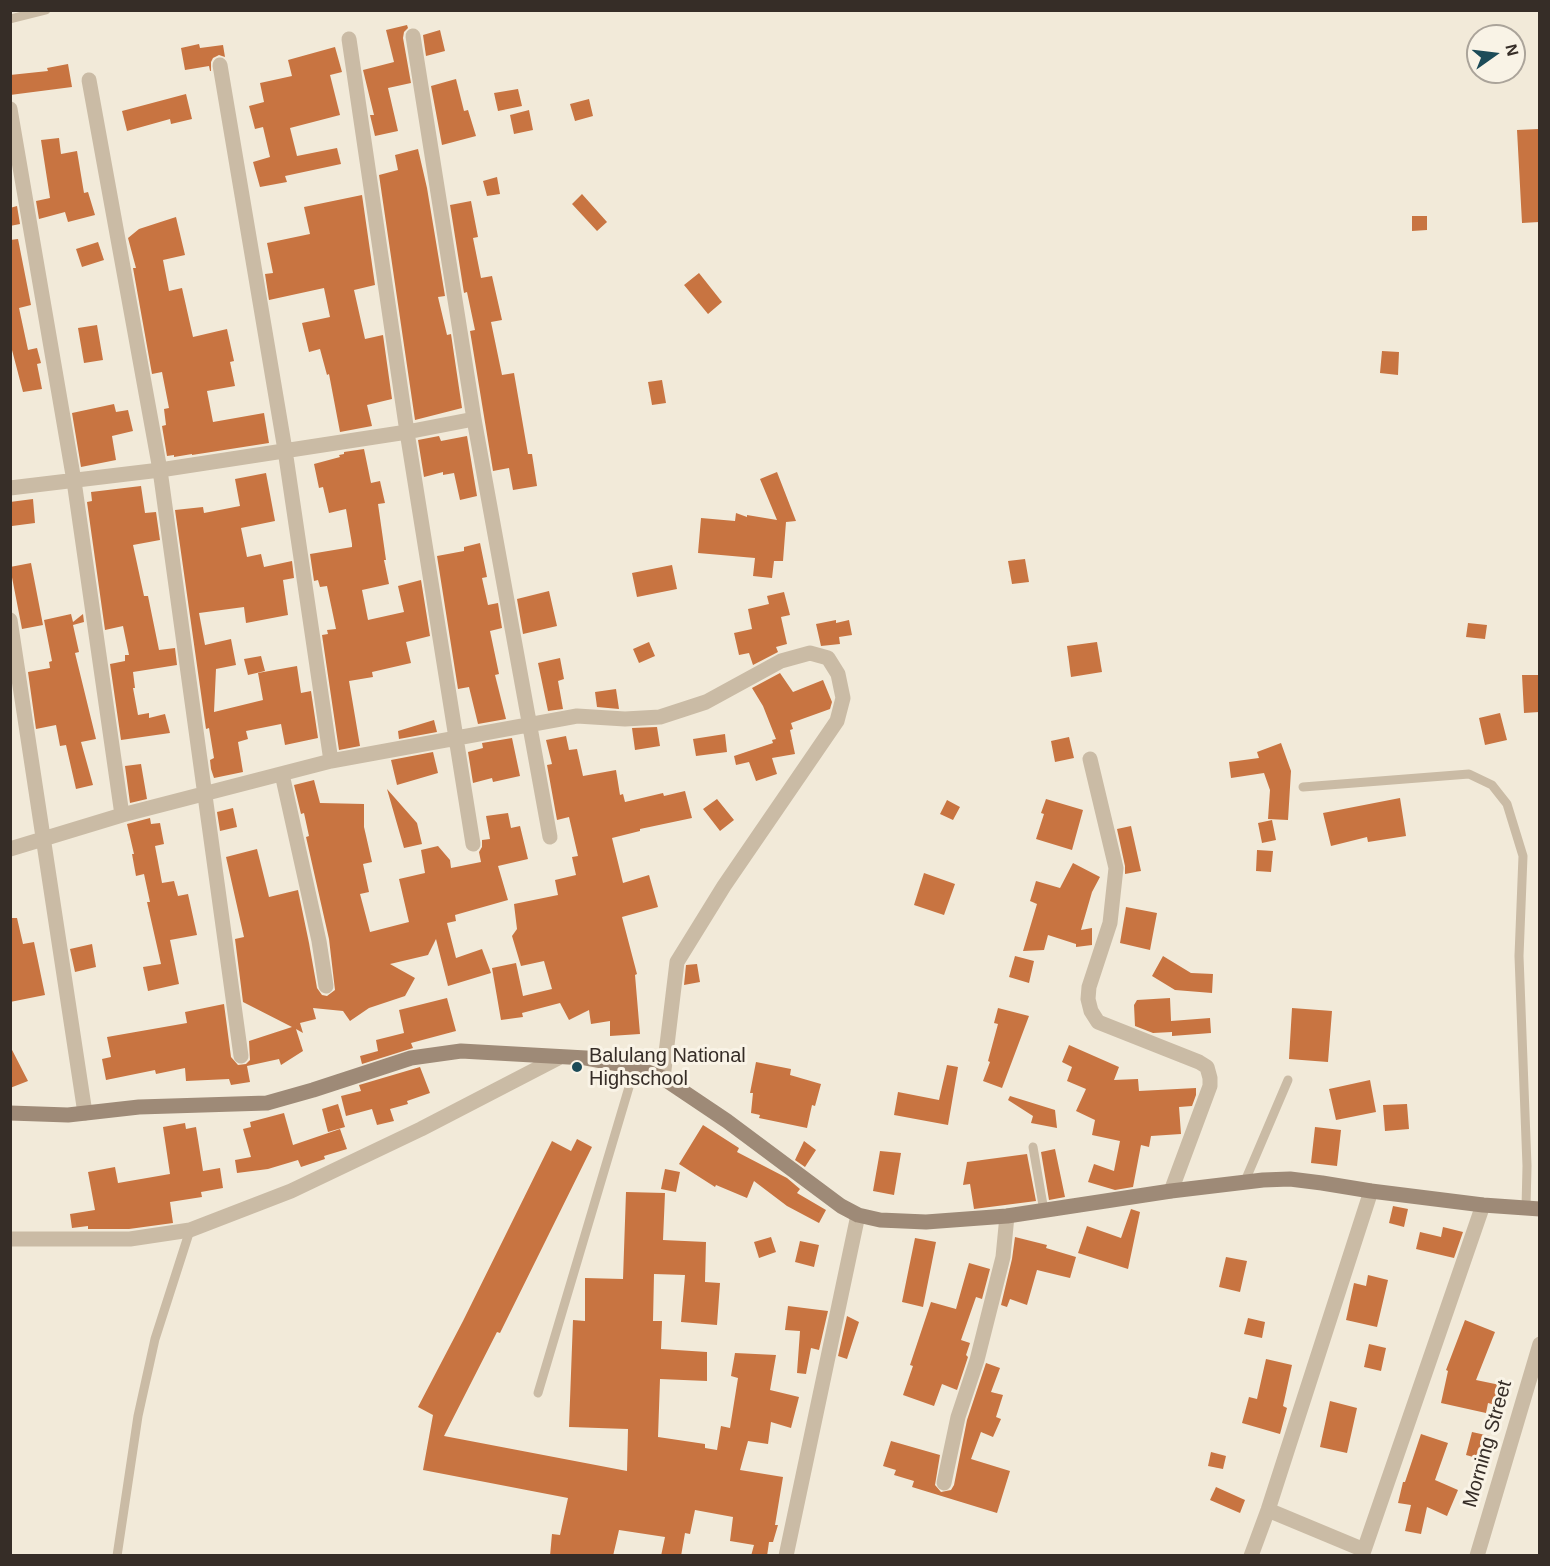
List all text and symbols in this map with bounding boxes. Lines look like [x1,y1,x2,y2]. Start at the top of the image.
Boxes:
north arrow [1466,24,1526,84]
text: N [1502,42,1522,58]
place label: Balulang National Highschool [589,1044,746,1091]
marker: Balulang National Highschool [570,1060,584,1074]
street label: Morning Street [1458,1378,1518,1510]

